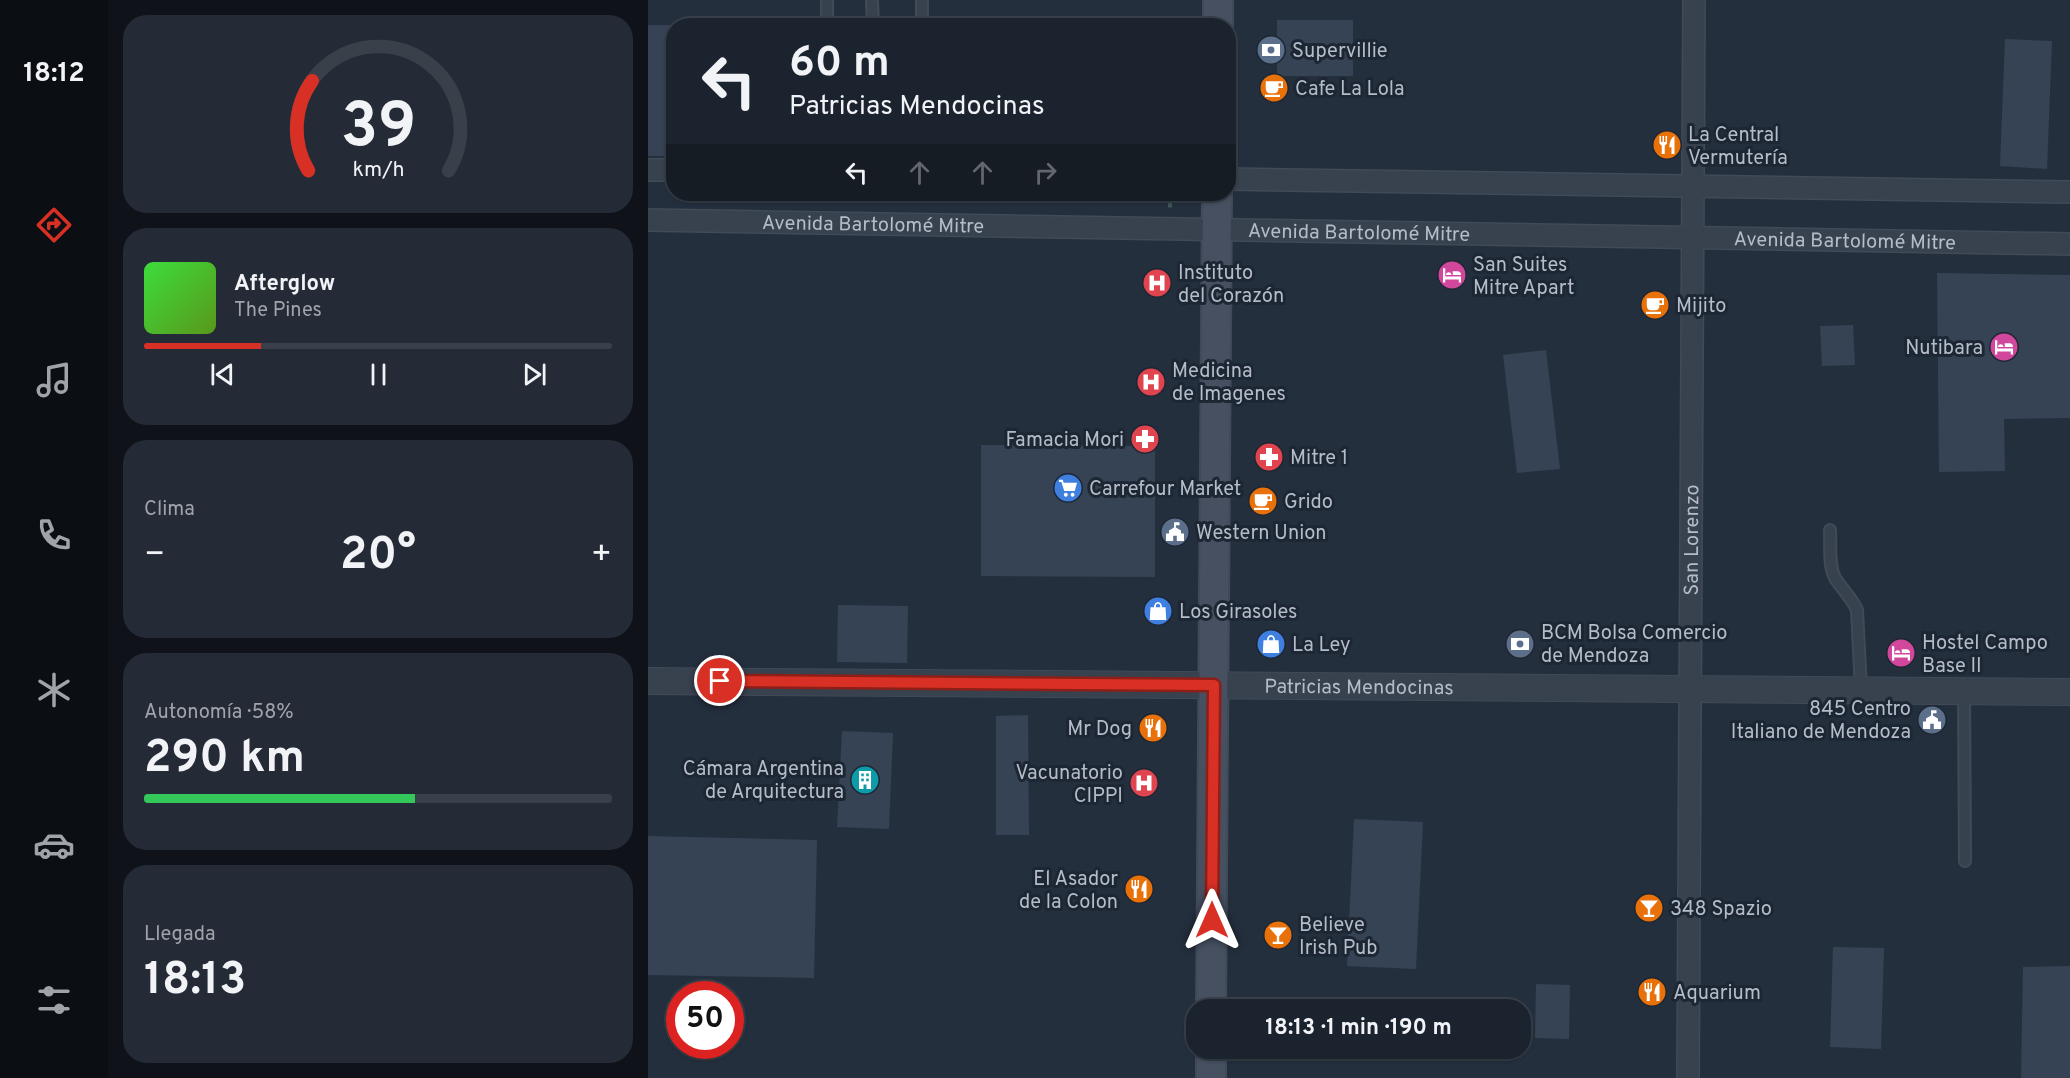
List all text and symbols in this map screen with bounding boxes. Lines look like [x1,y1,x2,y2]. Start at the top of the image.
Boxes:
bank icon: Supervillie [1255,34,1287,66]
text: 60 m [789,38,890,91]
place label: Supervillie [1292,39,1388,65]
icon: left [690,42,768,120]
text: 18:12 [23,57,85,91]
cafe icon: Cafe La Lola [1258,72,1290,104]
place label: Cafe La Lola [1295,77,1405,103]
text: 39 [340,90,416,169]
text: Patricias Mendocinas [789,90,1045,124]
place label: La Central Vermutería [1688,123,1788,172]
restaurant icon: La Central Vermutería [1651,129,1683,161]
icon: left [840,156,873,189]
icon: ahead [903,156,936,189]
icon: ahead [966,156,999,189]
icon: right [1029,156,1062,189]
text: km/h [352,157,404,184]
icon: directions [33,204,75,246]
street label: Avenida Bartolomé Mitre [762,211,984,241]
street label: Avenida Bartolomé Mitre [1248,219,1470,249]
street label: Avenida Bartolomé Mitre [1733,227,1956,257]
place label: San Suites Mitre Apart [1473,253,1574,302]
hotel icon: San Suites Mitre Apart [1436,259,1468,291]
place label: Instituto del Corazón [1178,261,1284,310]
hospital icon: Instituto del Corazón [1141,267,1173,299]
text: Afterglow [234,271,335,298]
cafe icon: Mijito [1639,289,1671,321]
place label: Mijito [1676,294,1726,320]
text: The Pines [234,298,322,324]
hotel icon: Nutibara [1988,331,2020,363]
place label: Nutibara [1905,336,1983,362]
icon: previous [206,358,239,391]
icon: pause [362,358,395,391]
icon: next [518,358,551,391]
icon: music [33,359,75,401]
place label: Medicina de Imagenes [1172,359,1286,408]
hospital icon: Medicina de Imagenes [1135,366,1167,398]
pharmacy icon: Famacia Mori [1129,423,1161,455]
place label: Famacia Mori [1005,428,1124,454]
pharmacy icon: Mitre 1 [1253,441,1285,473]
place label: Mitre 1 [1290,446,1348,472]
supermarket icon: Carrefour Market [1052,472,1084,504]
place label: Carrefour Market [1089,477,1241,503]
street label: San Lorenzo [1680,484,1706,596]
cafe icon: Grido [1247,485,1279,517]
place label: Grido [1284,490,1333,516]
text: Clima [144,497,195,523]
icon: phone [33,514,75,556]
public building icon: Western Union [1159,516,1191,548]
place label: Western Union [1196,521,1327,547]
text: 20° [340,528,416,585]
text: − [144,535,165,577]
text: + [591,535,612,577]
shop icon: Los Girasoles [1142,595,1174,627]
place label: Los Girasoles [1179,600,1297,626]
place label: BCM Bolsa Comercio de Mendoza [1541,621,1727,670]
shop icon: La Ley [1255,628,1287,660]
bank icon: BCM Bolsa Comercio de Mendoza [1504,628,1536,660]
place label: Hostel Campo Base II [1922,631,2048,680]
place label: La Ley [1292,633,1351,659]
hotel icon: Hostel Campo Base II [1885,637,1917,669]
pin [694,655,745,706]
icon: arrive [703,664,736,697]
icon: climate [33,669,75,711]
street label: Patricias Mendocinas [1264,675,1454,702]
place label: 845 Centro Italiano de Mendoza [1731,697,1911,746]
text: Autonomía · 58% [144,700,294,726]
public building icon: 845 Centro Italiano de Mendoza [1916,704,1948,736]
restaurant icon: Mr Dog [1137,712,1169,744]
place label: Mr Dog [1067,717,1132,743]
text: 290 km [144,731,305,788]
place label: Cámara Argentina de Arquitectura [683,757,844,806]
place label: Vacunatorio CIPPI [1015,761,1123,810]
building icon: Cámara Argentina de Arquitectura [849,764,881,796]
hospital icon: Vacunatorio CIPPI [1128,767,1160,799]
icon: car [33,824,75,866]
place label: El Asador de la Colon [1019,867,1118,916]
restaurant icon: El Asador de la Colon [1123,873,1155,905]
position arrow [1180,888,1244,952]
bar icon: 348 Spazio [1633,892,1665,924]
place label: 348 Spazio [1670,897,1772,923]
place label: Believe Irish Pub [1299,913,1378,962]
bar icon: Believe Irish Pub [1262,919,1294,951]
text: Llegada [144,922,216,948]
text: 18:13 [144,953,246,1010]
restaurant icon: Aquarium [1636,976,1668,1008]
icon: filters [33,979,75,1021]
speed limit sign: 50 [666,981,744,1059]
place label: Aquarium [1673,981,1761,1007]
text: 18:13 · 1 min · 190 m [1265,1015,1452,1042]

